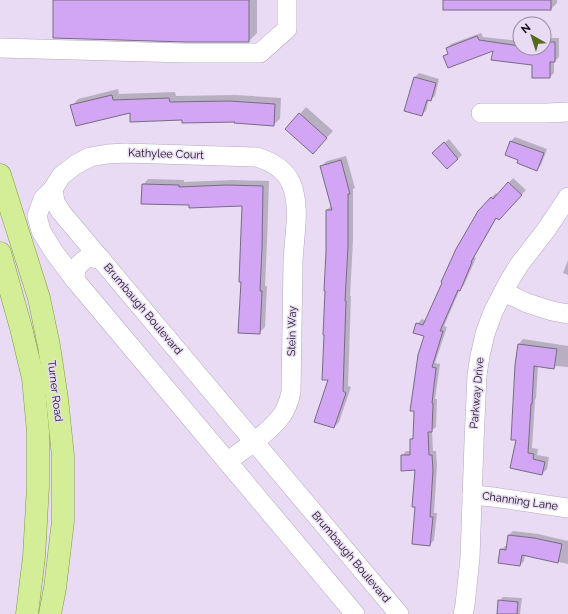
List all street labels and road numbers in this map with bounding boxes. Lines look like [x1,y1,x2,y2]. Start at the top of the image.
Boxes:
street label: Kathylee Court [128,146,204,162]
street label: Brumbaugh Boulevard [101,261,185,357]
street label: Stein Way [285,306,299,356]
street label: Parkway Drive [467,356,487,429]
street label: Turner Road [45,360,65,423]
street label: Channing Lane [481,489,559,513]
street label: Brumbaugh Boulevard [309,509,393,605]

